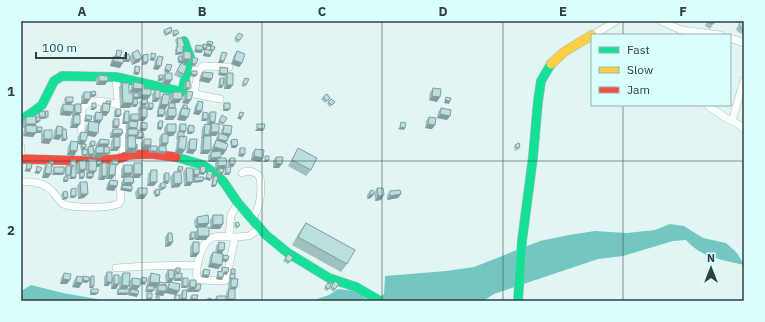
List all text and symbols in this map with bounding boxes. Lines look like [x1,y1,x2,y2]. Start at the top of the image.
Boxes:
text: A [78,3,87,20]
text: B [198,3,207,20]
text: C [318,3,327,20]
text: D [438,3,448,20]
text: E [559,3,567,20]
text: F [679,3,687,20]
scale bar [36,34,126,60]
legend [591,34,731,106]
text: 100 m [42,40,77,55]
text: Fast [627,42,650,57]
text: Slow [627,62,653,77]
text: Jam [627,82,650,97]
text: 1 [7,83,15,100]
text: 2 [7,222,15,239]
north arrow [691,248,731,288]
text: N [707,251,715,265]

